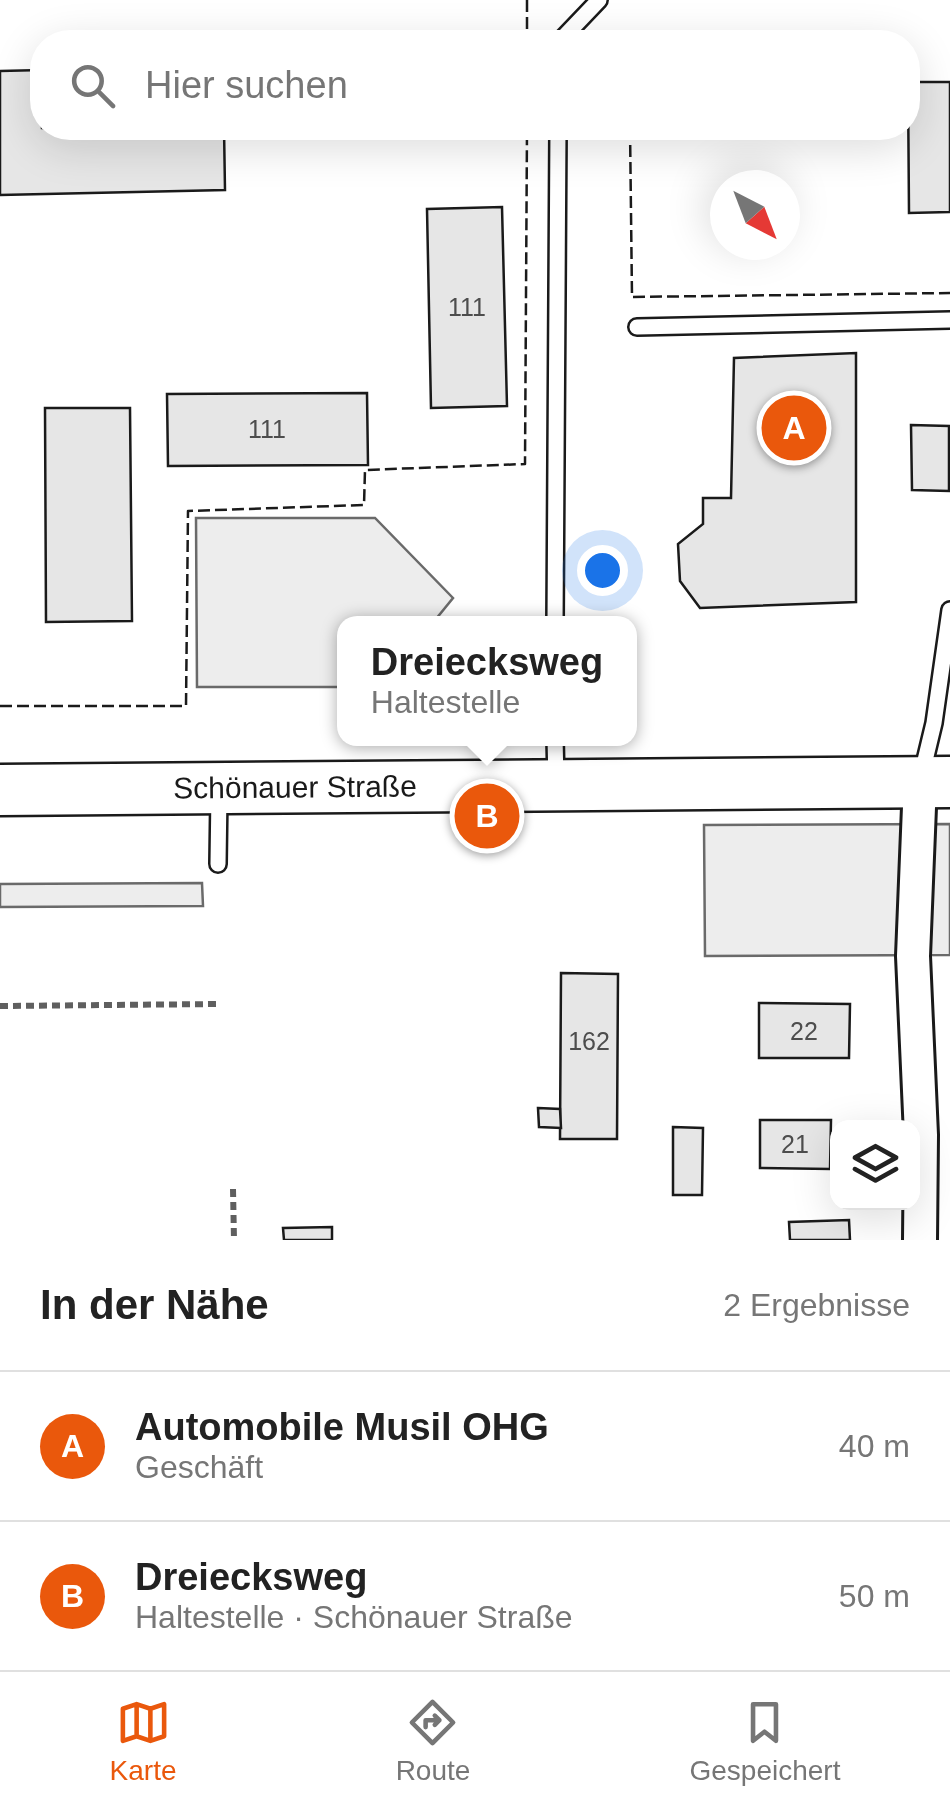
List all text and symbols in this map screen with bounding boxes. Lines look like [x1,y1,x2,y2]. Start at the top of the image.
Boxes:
search box [30,30,920,140]
icon: search [65,58,120,113]
text: Hier suchen [145,64,348,106]
north arrow [710,170,800,260]
house number: 111 [448,293,486,321]
pin: A [762,390,826,466]
house number: 111 [248,415,286,443]
your location [577,545,628,596]
popup [337,616,637,746]
text: Dreiecksweg [371,641,603,683]
text: Haltestelle [371,684,520,720]
street label: Schönauer Straße [173,769,417,805]
pin: B [454,778,520,854]
house number: 22 [790,1017,818,1045]
house number: 162 [568,1027,610,1055]
map controls [830,1120,920,1210]
button: layers [830,1120,920,1210]
house number: 21 [781,1130,809,1158]
text: In der Nähe [40,1281,269,1328]
text: 2 Ergebnisse [723,1287,910,1323]
text: Automobile Musil OHG [135,1406,549,1448]
text: A [61,1428,84,1464]
text: 40 m [839,1428,910,1464]
text: Geschäft [135,1449,263,1485]
text: Dreiecksweg [135,1556,367,1598]
text: B [61,1578,84,1614]
text: 50 m [839,1578,910,1614]
text: Haltestelle · Schönauer Straße [135,1599,573,1635]
tab: Karte [110,1695,177,1787]
tab: Route [396,1695,470,1787]
tab: Gespeichert [689,1695,840,1787]

